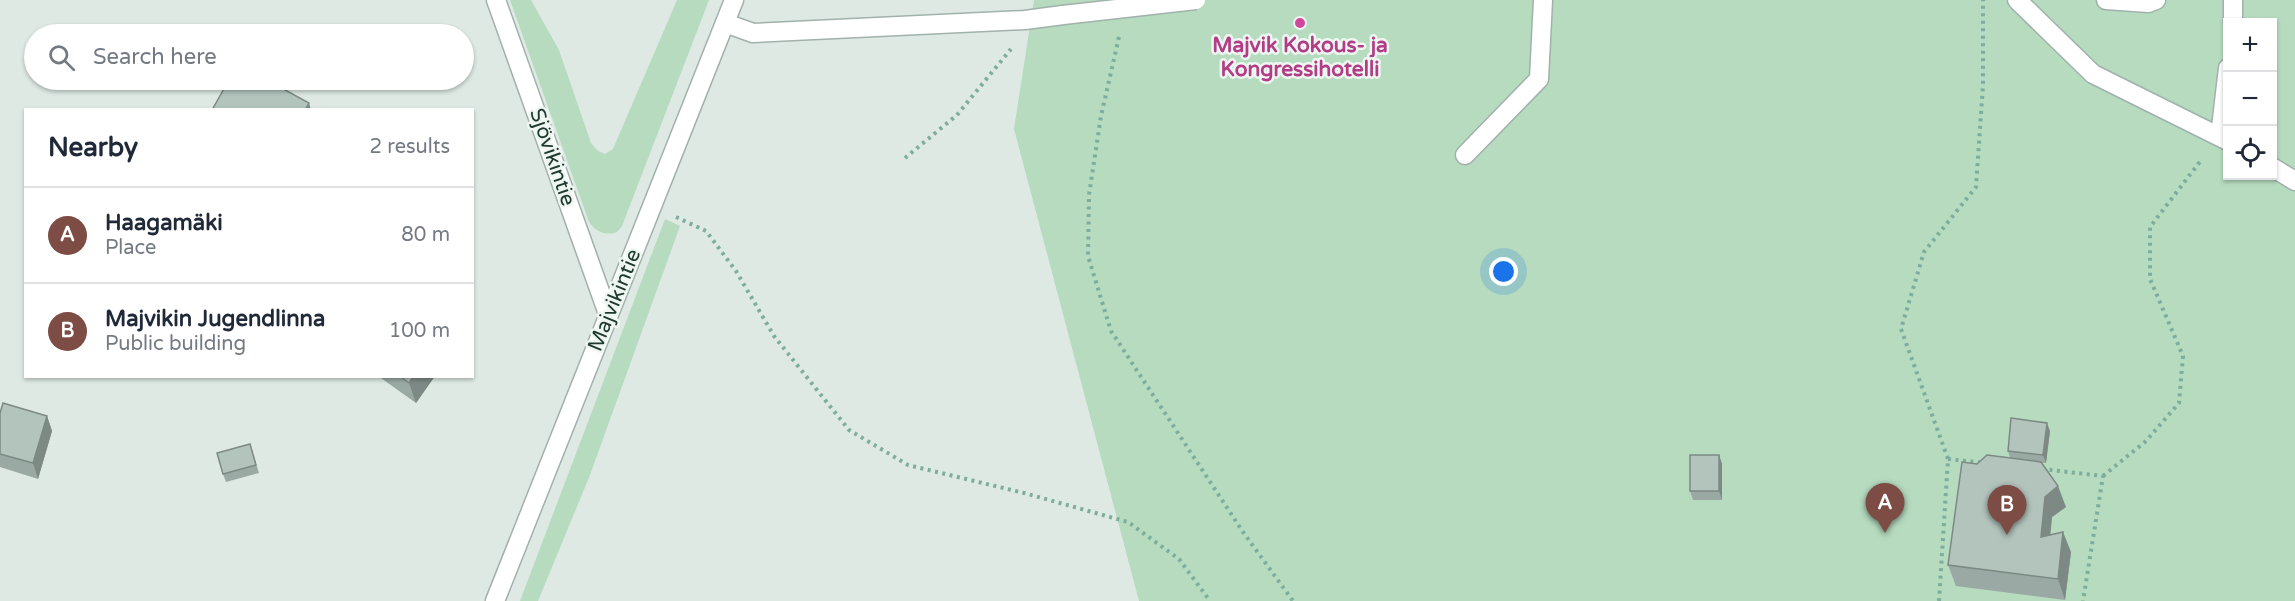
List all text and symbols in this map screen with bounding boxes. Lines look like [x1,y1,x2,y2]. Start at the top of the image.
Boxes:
marker: Majvik Kokous- ja Kongressihotelli [1293,16,1307,30]
map controls [2223,18,2277,180]
button: + [2223,18,2277,72]
search box [24,24,474,90]
place label: Majvik Kokous- ja Kongressihotelli [1212,33,1388,82]
icon: search [45,41,78,74]
text: Search here [93,44,217,70]
button: − [2223,72,2277,126]
street label: Sjövikintie [524,105,581,209]
button: locate [2223,126,2277,180]
text: Nearby [48,132,138,163]
text: 2 results [370,135,450,159]
text: Haagamäki [105,210,223,236]
text: A [60,223,75,247]
text: 80 m [401,223,450,247]
text: Place [105,236,156,260]
street label: Majvikintie [583,245,646,355]
your location [1489,257,1518,286]
text: Majvikin Jugendlinna [105,306,325,332]
text: B [61,319,74,343]
text: 100 m [389,319,450,343]
text: Public building [105,332,246,356]
pin: A [1866,484,1904,533]
pin: B [1988,486,2026,535]

